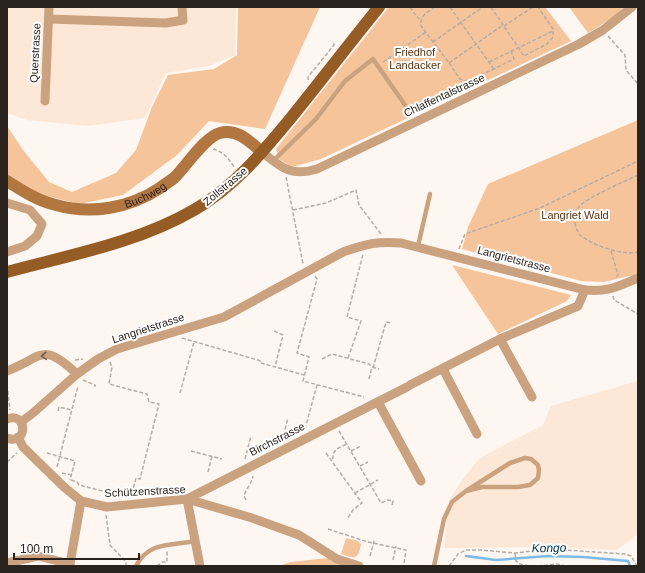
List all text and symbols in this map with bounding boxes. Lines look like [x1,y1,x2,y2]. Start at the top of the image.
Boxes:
street label: Querstrasse [27,23,43,83]
park label: Friedhof Landacker [389,46,441,71]
street label: Chlaffentalstrasse [402,71,486,119]
street label: Zollstrasse [201,164,249,208]
street label: Buchweg [123,179,168,210]
park label: Langriet Wald [541,209,609,221]
street label: Langrietstrasse [476,243,552,275]
street label: Langrietstrasse [110,311,186,345]
one-way arrow [41,351,48,360]
street label: Birchstrasse [247,420,307,458]
street label: Schützenstrasse [104,483,186,499]
scale bar [14,535,139,561]
water label: Kongo [532,541,567,555]
text: 100 m [20,542,53,556]

